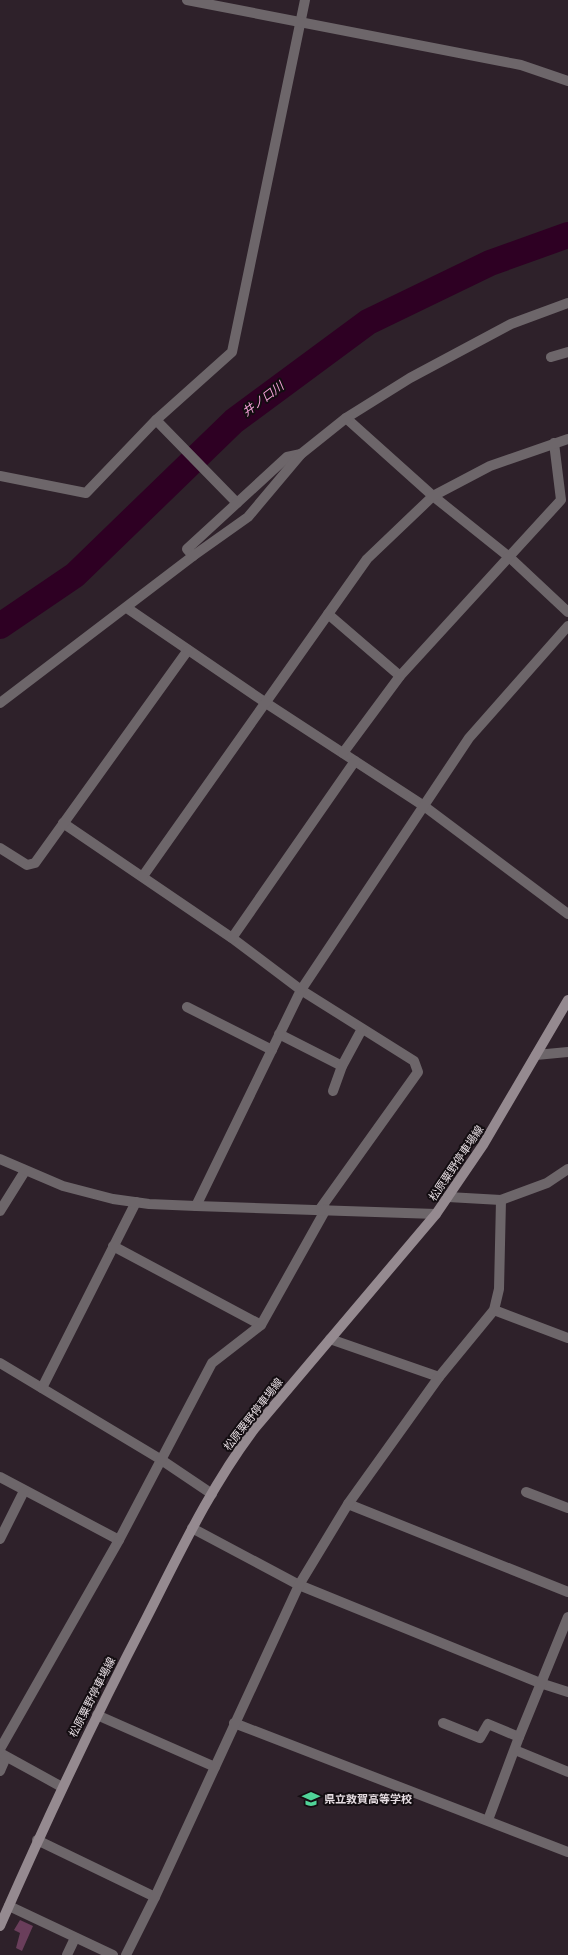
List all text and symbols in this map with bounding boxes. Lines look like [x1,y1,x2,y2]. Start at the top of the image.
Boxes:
water label: 井ノ口川 [239,377,288,419]
street label: 松原粟野停車場線 [426,1123,486,1203]
street label: 松原粟野停車場線 [220,1375,285,1452]
street label: 松原粟野停車場線 [66,1655,117,1739]
school or university icon: 県立敦賀高等学校 [301,1789,321,1809]
place label: 県立敦賀高等学校 [324,1792,412,1805]

